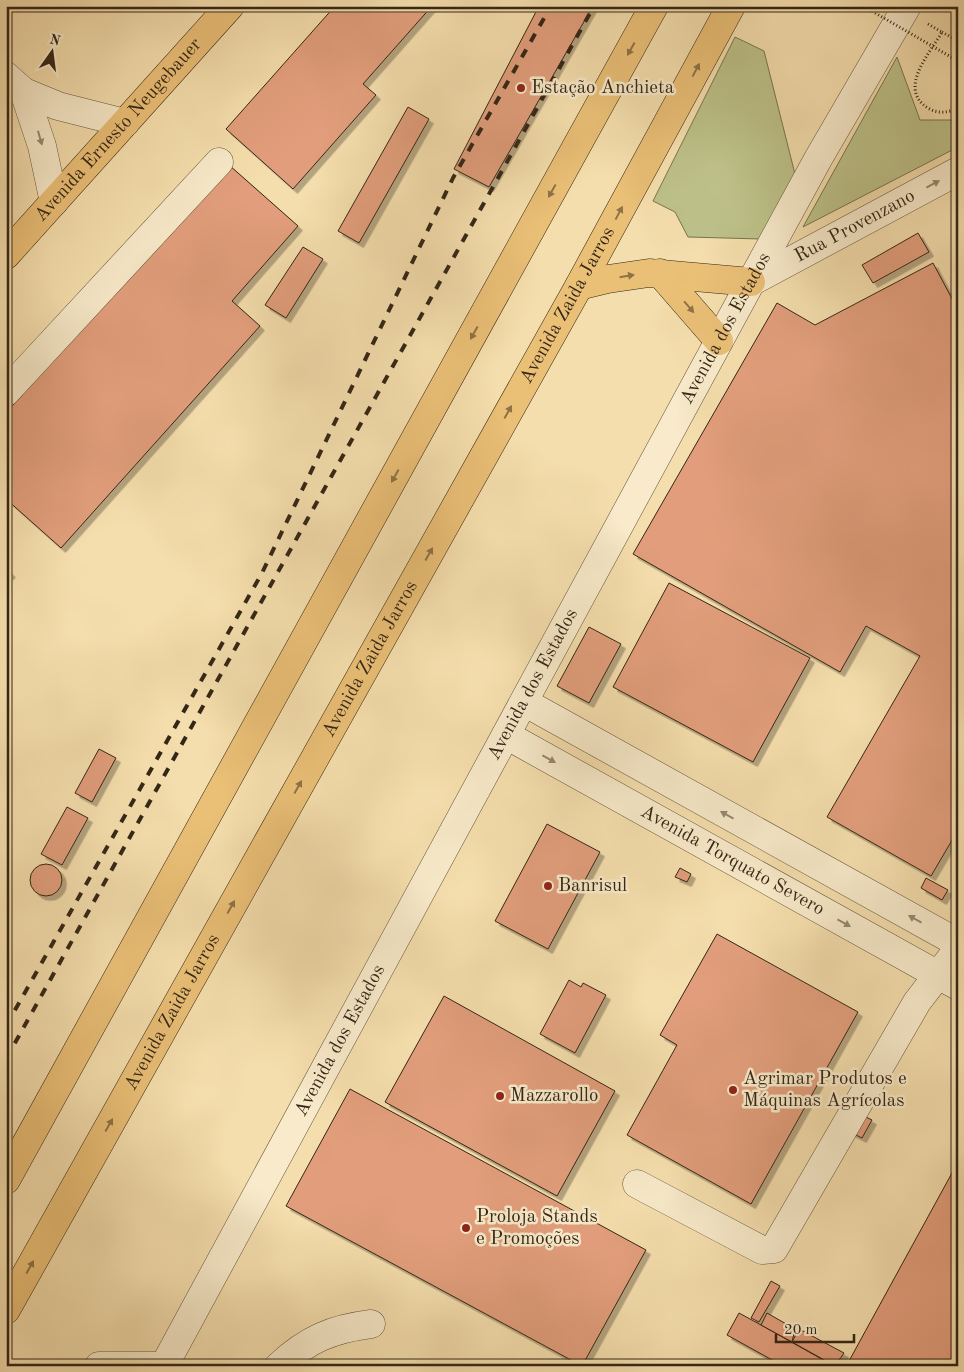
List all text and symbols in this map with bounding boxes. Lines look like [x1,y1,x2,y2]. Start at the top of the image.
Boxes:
north arrow [28,28,78,78]
street label: Avenida Ernesto Neugebauer [30,34,206,226]
one-way arrow [627,42,635,56]
one-way arrow [692,63,701,76]
place label: Estação Anchieta [531,79,675,98]
marker: Estação Anchieta [515,82,527,94]
one-way arrow [36,131,44,146]
one-way arrow [926,180,940,188]
one-way arrow [548,185,557,198]
street label: Rua Provenzano [792,186,918,266]
one-way arrow [615,205,623,220]
street label: Avenida Zaida Jarros [517,224,619,387]
street label: Avenida dos Estados [677,249,775,407]
one-way arrow [619,271,635,279]
one-way arrow [684,301,695,314]
one-way arrow [470,326,478,341]
one-way arrow [504,406,513,419]
one-way arrow [391,469,400,482]
one-way arrow [425,547,433,561]
street label: Avenida Zaida Jarros [319,578,421,740]
street label: Avenida dos Estados [484,606,582,763]
one-way arrow [542,754,555,763]
one-way arrow [294,780,302,795]
street label: Avenida Torquato Severo [637,802,828,919]
one-way arrow [721,810,734,819]
place label: Banrisul [558,877,627,896]
marker: Banrisul [542,880,554,892]
one-way arrow [227,900,235,915]
one-way arrow [908,915,922,923]
one-way arrow [836,919,851,927]
street label: Avenida Zaida Jarros [121,931,224,1094]
street label: Avenida dos Estados [292,962,389,1120]
place label: Agrimar Produtos e Máquinas Agrícolas [743,1070,907,1111]
marker: Agrimar Produtos e Máquinas Agrícolas [727,1084,739,1096]
place label: Mazzarollo [510,1087,598,1106]
marker: Mazzarollo [494,1090,506,1102]
one-way arrow [105,1119,114,1132]
place label: Proloja Stands e Promoções [476,1208,598,1249]
marker: Proloja Stands e Promoções [460,1222,472,1234]
one-way arrow [26,1260,34,1275]
scale bar [776,1312,854,1344]
text: 20 m [784,1323,818,1338]

